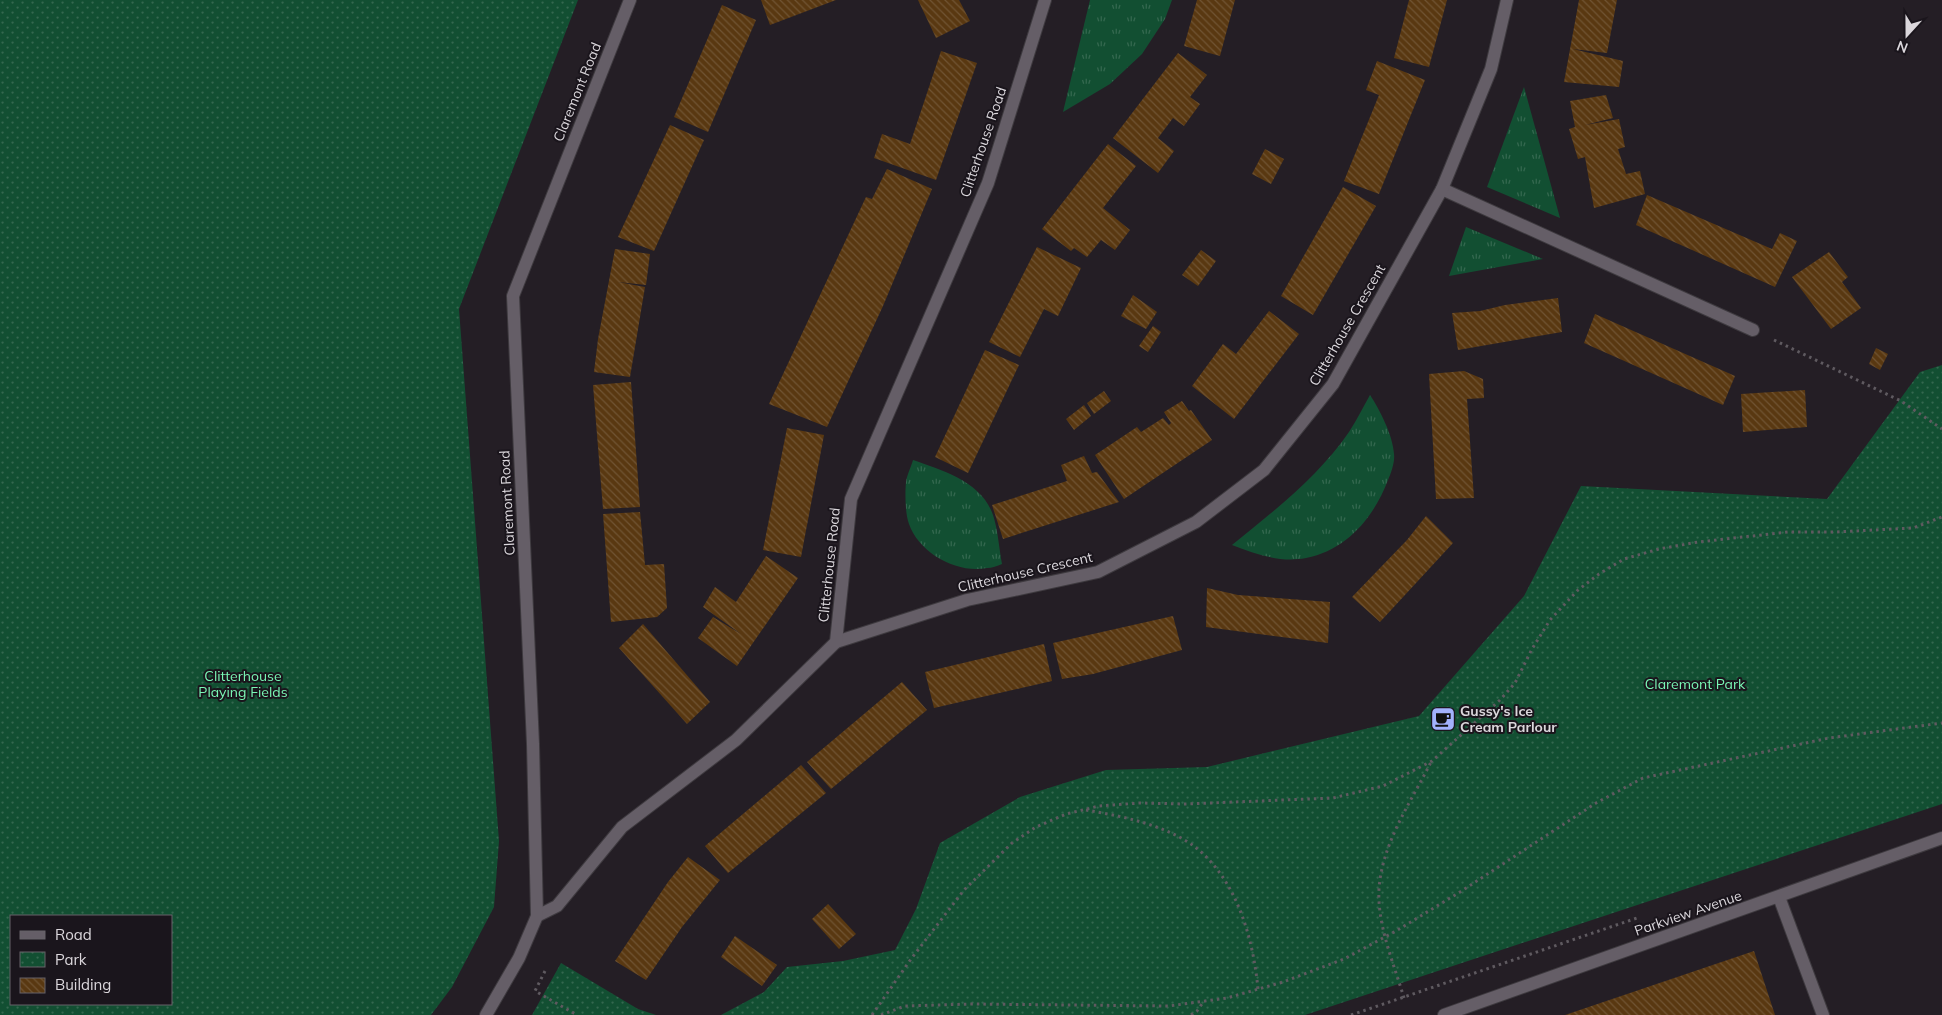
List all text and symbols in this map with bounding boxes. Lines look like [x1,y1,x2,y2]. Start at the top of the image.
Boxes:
north arrow [1882,10,1932,60]
text: N [1894,37,1911,57]
street label: Claremont Road [549,40,605,144]
street label: Clitterhouse Road [956,85,1010,199]
street label: Clitterhouse Crescent [1305,261,1389,389]
street label: Claremont Road [495,450,519,556]
street label: Clitterhouse Road [814,507,844,623]
street label: Clitterhouse Crescent [956,548,1094,596]
park label: Clitterhouse Playing Fields [198,667,288,701]
park label: Claremont Park [1645,675,1746,693]
place label: Gussy's Ice Cream Parlour [1460,702,1557,736]
cafe icon: Gussy's Ice Cream Parlour [1430,706,1456,732]
street label: Parkview Avenue [1632,886,1744,940]
legend [10,915,172,1005]
text: Road [55,925,92,944]
text: Park [55,950,87,969]
text: Building [55,975,111,994]

